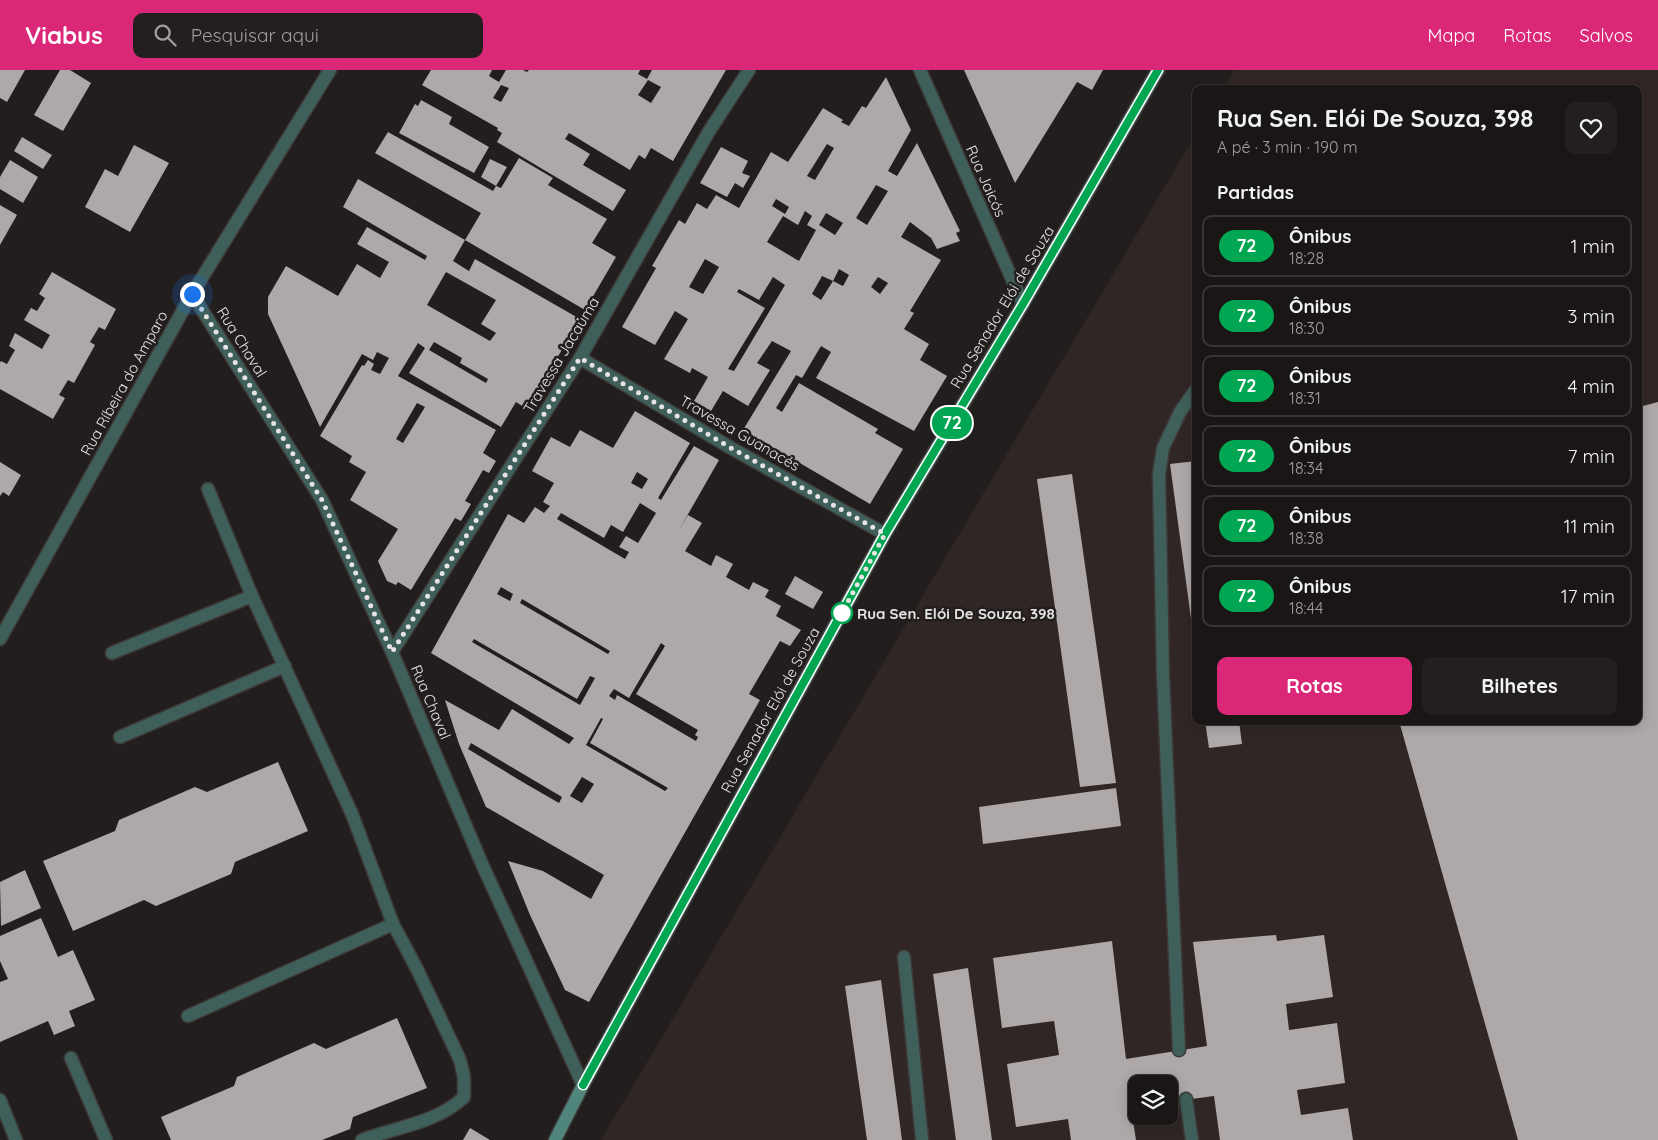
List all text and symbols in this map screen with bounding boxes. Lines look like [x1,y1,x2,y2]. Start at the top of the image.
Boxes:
search box [133,13,483,58]
text: Viabus [25,20,103,50]
icon: search [151,21,179,49]
text: Pesquisar aqui [191,23,319,47]
text: Mapa [1428,24,1475,47]
text: Rotas [1503,24,1552,47]
text: Salvos [1580,24,1633,47]
button: heart [1565,102,1617,154]
text: Rua Sen. Elói De Souza, 398 [1217,103,1534,133]
text: A pé · 3 min · 190 m [1217,137,1358,157]
street label: Rua Jaicós [962,142,1010,220]
text: Partidas [1217,180,1294,204]
street label: Rua Senador Elói de Souza [946,222,1058,392]
text: Ônibus [1289,224,1351,248]
text: 72 [1236,234,1257,257]
text: 1 min [1570,234,1615,258]
text: 18:28 [1289,248,1324,268]
your location [180,282,205,307]
street label: Travessa Jacaúma [519,294,603,416]
text: Ônibus [1289,294,1351,318]
street label: Rua Chaval [213,303,271,381]
text: 72 [1236,304,1257,327]
text: 3 min [1567,304,1615,328]
street label: Rua Ríbeira do Amparo [76,307,172,459]
text: 18:30 [1289,318,1324,338]
text: Ônibus [1289,364,1351,388]
text: 72 [1236,374,1257,397]
text: 4 min [1567,374,1615,398]
text: 18:31 [1289,388,1321,408]
street label: Travessa Guanacés [677,391,803,475]
line badge: 72 [930,407,974,439]
text: 72 [942,411,962,434]
text: Ônibus [1289,434,1351,458]
text: 72 [1236,444,1257,467]
text: 7 min [1568,444,1615,468]
text: 18:34 [1289,458,1323,478]
text: Ônibus [1289,504,1351,528]
text: 72 [1236,514,1257,537]
text: 11 min [1563,514,1615,538]
text: 18:38 [1289,528,1324,548]
text: Ônibus [1289,574,1351,598]
text: 72 [1236,584,1257,607]
text: 17 min [1561,584,1615,608]
text: 18:44 [1289,598,1323,618]
marker: Rua Sen. Elói De Souza, 398 [831,602,853,624]
place label: Rua Sen. Elói De Souza, 398 [857,604,1055,623]
street label: Rua Senador Elói de Souza [716,624,824,796]
button: Rotas [1217,657,1412,715]
button: Bilhetes [1422,657,1617,715]
street label: Rua Chaval [407,662,455,742]
map controls [1128,1075,1178,1125]
button: layers [1128,1075,1178,1125]

